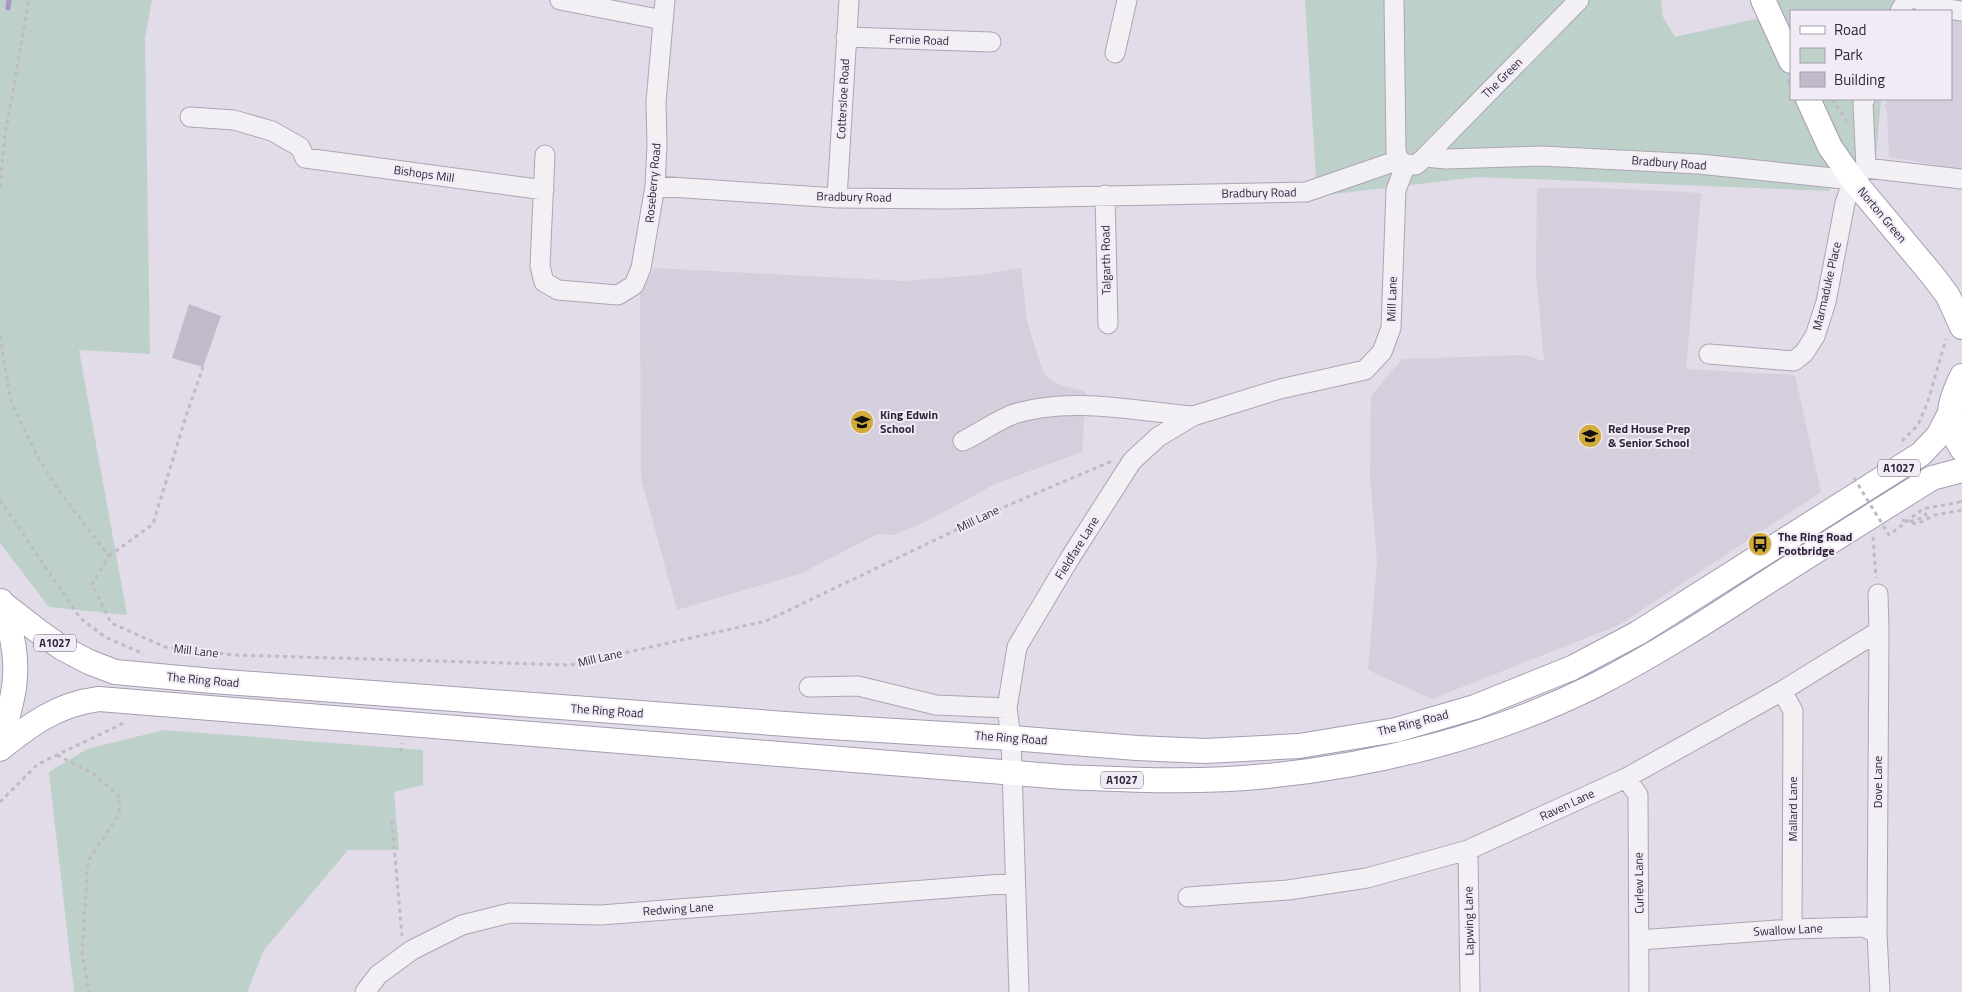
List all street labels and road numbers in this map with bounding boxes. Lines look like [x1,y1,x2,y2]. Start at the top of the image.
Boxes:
street label: Fernie Road [889,29,949,50]
street label: The Green [1477,53,1527,103]
street label: Cottersloe Road [831,58,854,140]
street label: Roseberry Road [640,142,665,224]
street label: Bradbury Road [1631,150,1707,175]
street label: Bishops Mill [392,160,456,187]
street label: Bradbury Road [1221,182,1297,203]
street label: Norton Green [1853,182,1912,247]
street label: Bradbury Road [816,186,892,207]
street label: Talgarth Road [1095,225,1116,295]
street label: Marmaduke Place [1807,240,1846,332]
street label: Mill Lane [1381,276,1402,322]
road number: A1027 [1878,459,1920,476]
street label: Mill Lane [953,500,1002,537]
street label: Fieldfare Lane [1050,513,1103,583]
road number: A1027 [34,634,76,651]
street label: Mill Lane [173,639,220,662]
street label: Mill Lane [576,643,624,672]
street label: The Ring Road [166,667,240,692]
street label: The Ring Road [570,698,644,723]
street label: The Ring Road [1375,705,1450,741]
street label: The Ring Road [974,725,1048,750]
street label: Dove Lane [1868,756,1887,808]
road number: A1027 [1101,772,1143,788]
street label: Mallard Lane [1783,777,1802,841]
street label: Raven Lane [1536,784,1597,826]
street label: Curlew Lane [1628,852,1649,914]
street label: Lapwing Lane [1458,886,1479,956]
street label: Redwing Lane [642,897,714,920]
street label: Swallow Lane [1753,918,1823,941]

